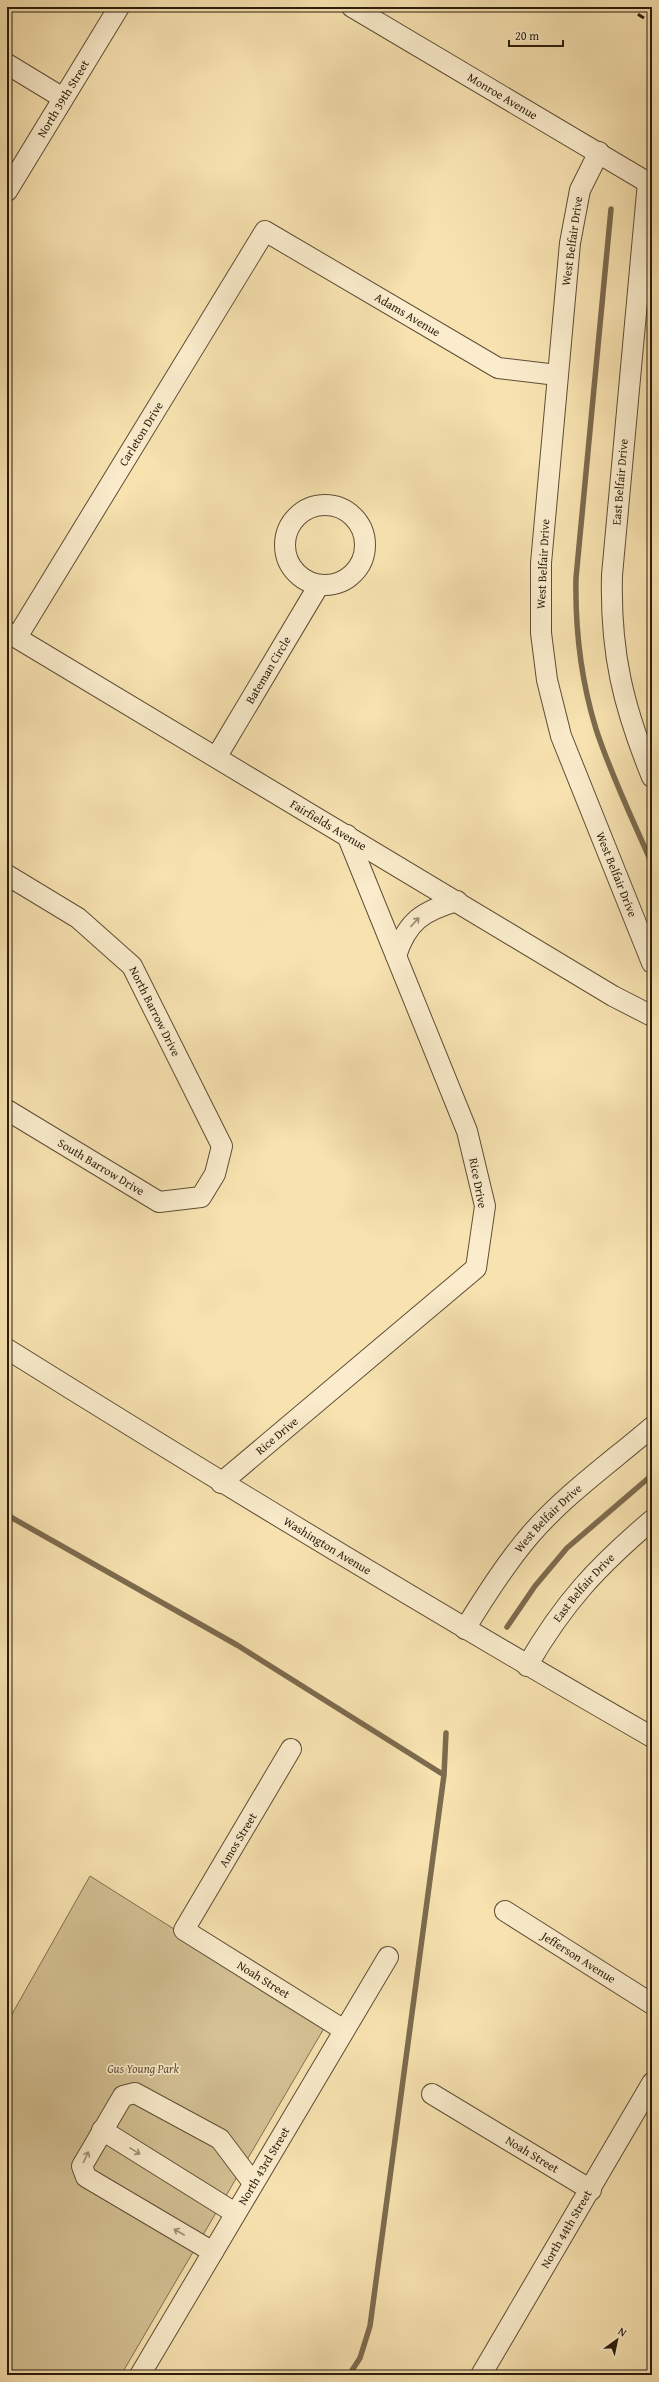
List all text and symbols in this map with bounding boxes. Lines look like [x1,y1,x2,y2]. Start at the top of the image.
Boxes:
scale bar [509,22,563,48]
text: 20 m [515,27,539,44]
street label: North 39th Street [33,56,93,141]
street label: Monroe Avenue [465,68,541,123]
street label: West Belfair Drive [557,195,586,287]
street label: Adams Avenue [372,288,444,340]
street label: Carleton Drive [114,398,167,469]
street label: East Belfair Drive [607,438,632,526]
street label: West Belfair Drive [532,518,553,609]
street label: Bateman Circle [241,633,295,707]
street label: Fairfields Avenue [287,795,370,854]
street label: West Belfair Drive [592,829,642,920]
one-way arrow [410,917,419,927]
street label: North Barrow Drive [125,963,185,1060]
street label: South Barrow Drive [55,1134,148,1199]
street label: Rice Drive [465,1156,492,1210]
street label: Rice Drive [252,1412,302,1458]
street label: West Belfair Drive [510,1479,586,1556]
street label: Washington Avenue [281,1512,375,1579]
street label: East Belfair Drive [549,1549,618,1625]
street label: Amos Street [215,1809,261,1870]
street label: Jefferson Avenue [537,1926,620,1987]
street label: Noah Street [234,1956,294,2003]
park label: Gus Young Park [107,2060,179,2077]
street label: North 43rd Street [234,2123,294,2208]
street label: Noah Street [503,2131,563,2177]
one-way arrow [129,2147,141,2155]
one-way arrow [83,2151,90,2163]
street label: North 44th Street [536,2186,596,2271]
one-way arrow [173,2227,185,2235]
north arrow [597,2320,637,2360]
text: N [615,2323,630,2341]

